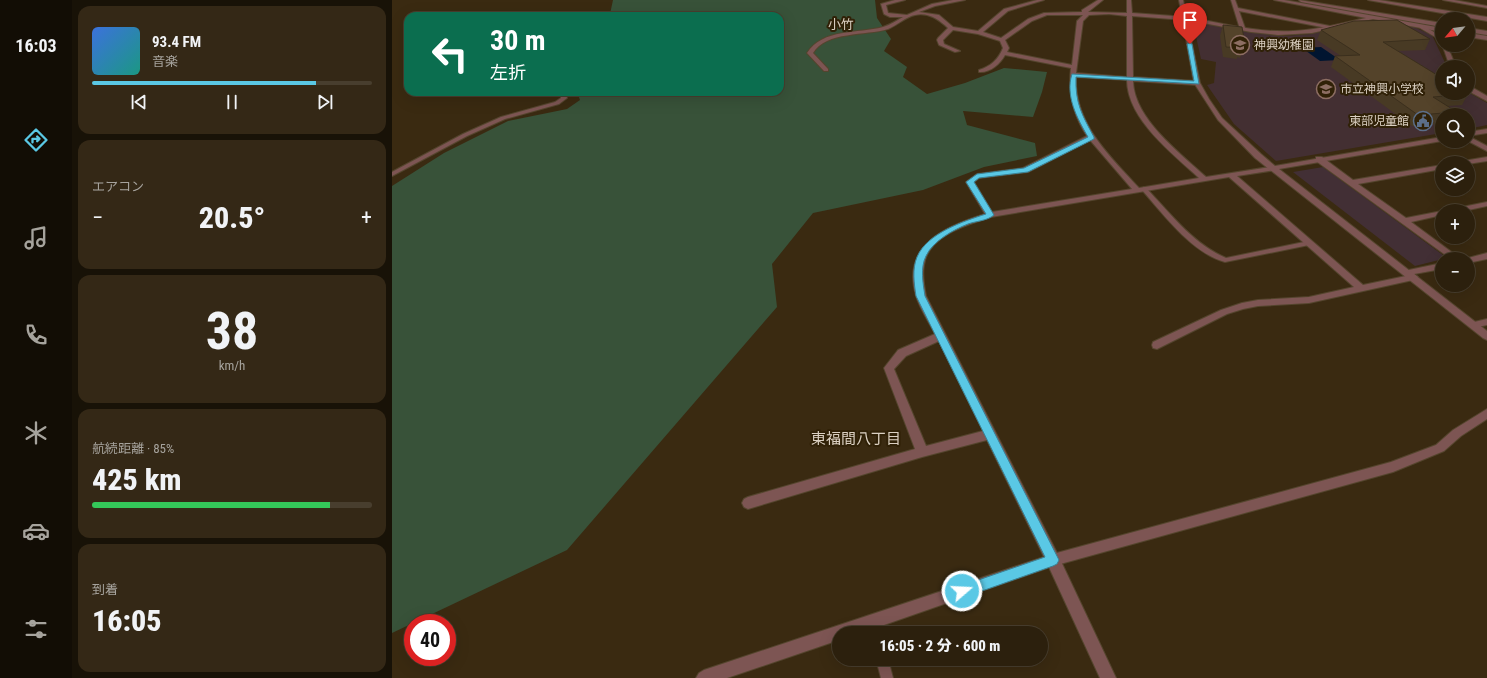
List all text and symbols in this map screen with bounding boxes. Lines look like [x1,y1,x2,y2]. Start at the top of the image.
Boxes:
pin [1173,3,1207,44]
icon: arrive [1179,9,1201,31]
north arrow [1435,12,1475,52]
map controls [1435,12,1475,292]
district label: 小竹 [828,17,854,32]
text: 30 m [490,24,546,57]
icon: left [424,28,476,80]
text: 93.4 FM [152,33,201,51]
school or university icon: 神興幼稚園 [1229,34,1251,56]
text: 16:03 [15,35,57,56]
place label: 神興幼稚園 [1254,38,1314,52]
text: 音楽 [152,54,178,69]
button: sound [1435,60,1475,100]
text: 左折 [490,62,526,83]
school or university icon: 市立神興小学校 [1315,78,1337,100]
place label: 市立神興小学校 [1340,82,1424,96]
icon: previous [128,91,150,113]
icon: pause [221,91,243,113]
icon: next [314,91,336,113]
button: search [1435,108,1475,148]
public building icon: 東部児童館 [1412,110,1434,132]
place label: 東部児童館 [1349,114,1409,128]
icon: directions [22,126,50,154]
button: layers [1435,156,1475,196]
text: エアコン [92,179,144,194]
text: 20.5° [199,200,265,235]
button: + [1435,204,1475,244]
text: − [92,205,103,230]
text: + [361,205,372,230]
icon: music [22,224,50,252]
button: − [1435,252,1475,292]
text: 38 [206,301,258,362]
icon: phone [22,321,50,349]
text: km/h [219,358,245,373]
icon: climate [22,419,50,447]
district label: 東福間八丁目 [811,430,901,448]
text: 航続距離 · 85% [92,441,174,456]
text: 425 km [92,462,181,497]
icon: car [22,517,50,545]
position arrow [941,570,983,612]
text: 到着 [92,582,118,597]
text: 16:05 [92,603,161,638]
speed limit sign: 40 [404,614,456,666]
icon: filters [22,615,50,643]
text: 16:05 · 2 分 · 600 m [880,637,1000,655]

